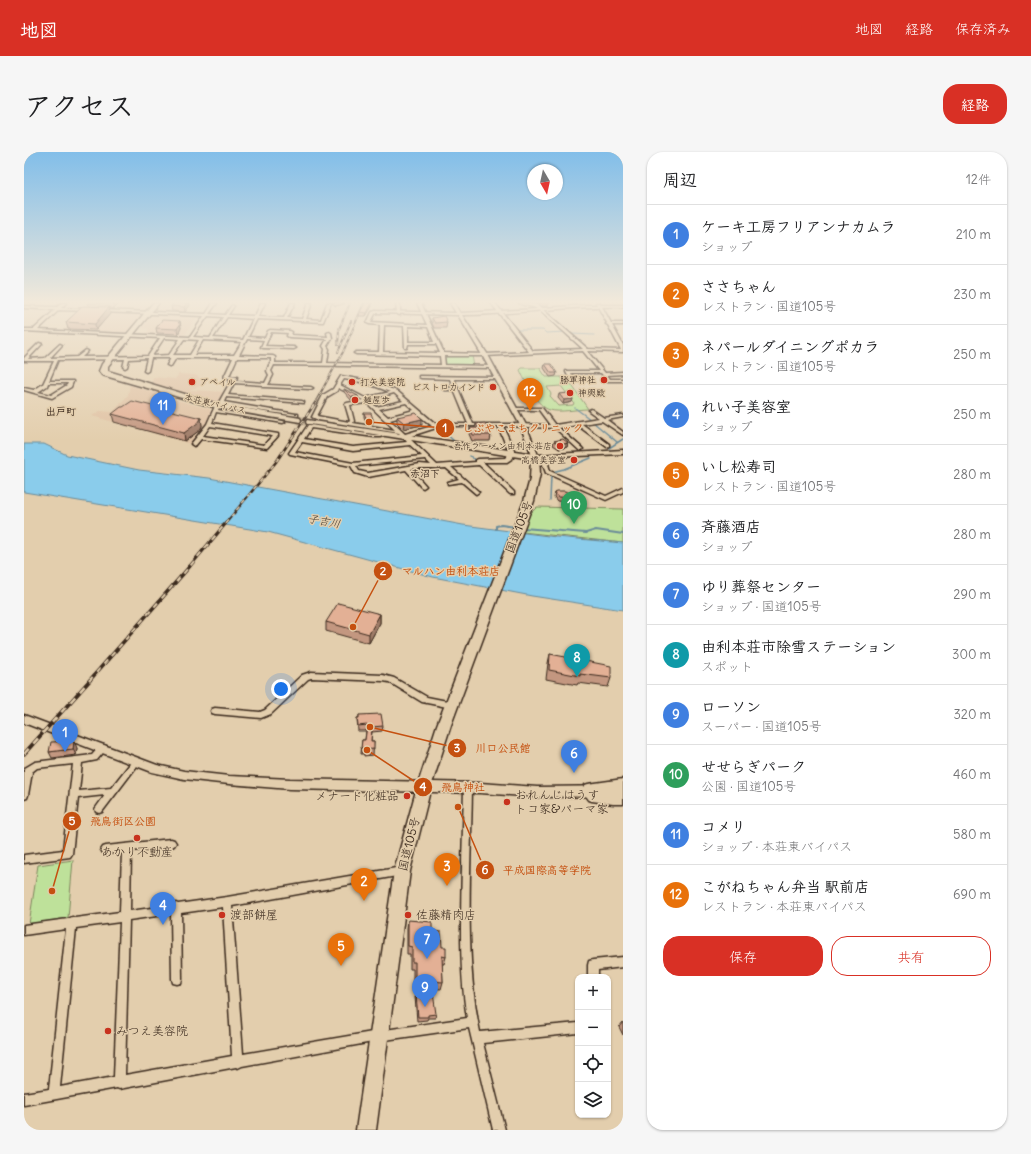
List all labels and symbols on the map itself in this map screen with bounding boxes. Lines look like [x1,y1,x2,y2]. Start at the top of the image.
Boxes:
north arrow [527,164,563,200]
place label: 勝軍神社 [560,374,596,385]
marker: 勝軍神社 [599,375,609,385]
place label: アベイル [200,376,235,387]
place label: 打矢美容院 [360,376,405,387]
marker: アベイル [187,377,197,387]
marker: 打矢美容院 [347,377,357,387]
pin: 12 [517,378,543,411]
place label: ビストロカインド [412,381,485,392]
marker: ビストロカインド [488,382,498,392]
place label: 神輿殿 [578,387,605,398]
marker: 神輿殿 [565,388,575,398]
street label: 本荘東バイパス [183,391,247,416]
pin: 11 [150,392,176,425]
place label: 麺屋歩 [363,394,390,405]
marker: 麺屋歩 [350,395,360,405]
district label: 出戸町 [46,405,76,418]
callout: しぶやこまちクリニック [435,417,592,440]
text: 1 [443,420,447,435]
text: しぶやこまちクリニック [463,421,584,435]
place label: 吾作ラーメン由利本荘店 [453,440,552,451]
marker: 吾作ラーメン由利本荘店 [555,441,565,451]
place label: 高橋美容室 [521,454,566,465]
marker: 高橋美容室 [569,455,579,465]
district label: 赤沼下 [410,467,440,480]
pin: 10 [561,491,587,524]
street label: 国道105号 [502,498,535,555]
water label: 子吉川 [307,511,341,531]
callout: マルハン由利本荘店 [373,560,508,583]
text: 2 [380,563,387,578]
text: マルハン由利本荘店 [402,564,500,578]
pin: 8 [564,644,590,677]
your location [271,679,291,699]
pin: 1 [52,719,78,752]
callout: 川口公民館 [447,737,538,760]
text: 3 [454,740,461,755]
pin: 6 [561,740,587,773]
text: 川口公民館 [476,741,531,755]
callout: 飛鳥神社 [413,775,493,798]
text: 4 [420,779,427,794]
text: 飛鳥神社 [441,780,485,794]
place label: おれんじはうす トコ家&パーマ家 [515,787,608,816]
place label: メナード化粧品 [315,788,399,803]
marker: メナード化粧品 [402,791,412,801]
marker: おれんじはうす トコ家&パーマ家 [502,797,512,807]
callout: 飛鳥街区公園 [62,809,164,832]
text: 5 [69,813,76,828]
text: 飛鳥街区公園 [90,814,156,828]
street label: 国道105号 [395,815,423,873]
marker: あかり不動産 [132,833,142,843]
place label: あかり不動産 [101,844,173,859]
pin: 3 [434,853,460,886]
callout: 平成国際高等学院 [475,858,599,881]
text: 6 [482,862,489,877]
text: 平成国際高等学院 [503,863,591,877]
pin: 2 [351,868,377,901]
pin: 4 [150,892,176,925]
place label: 渡部餅屋 [230,907,278,922]
place label: 佐藤精肉店 [416,907,476,922]
marker: 渡部餅屋 [217,910,227,920]
marker: 佐藤精肉店 [403,910,413,920]
pin: 7 [414,926,440,959]
pin: 5 [328,933,354,966]
pin: 9 [412,974,438,1007]
place label: みつえ美容院 [116,1023,188,1038]
marker: みつえ美容院 [103,1026,113,1036]

